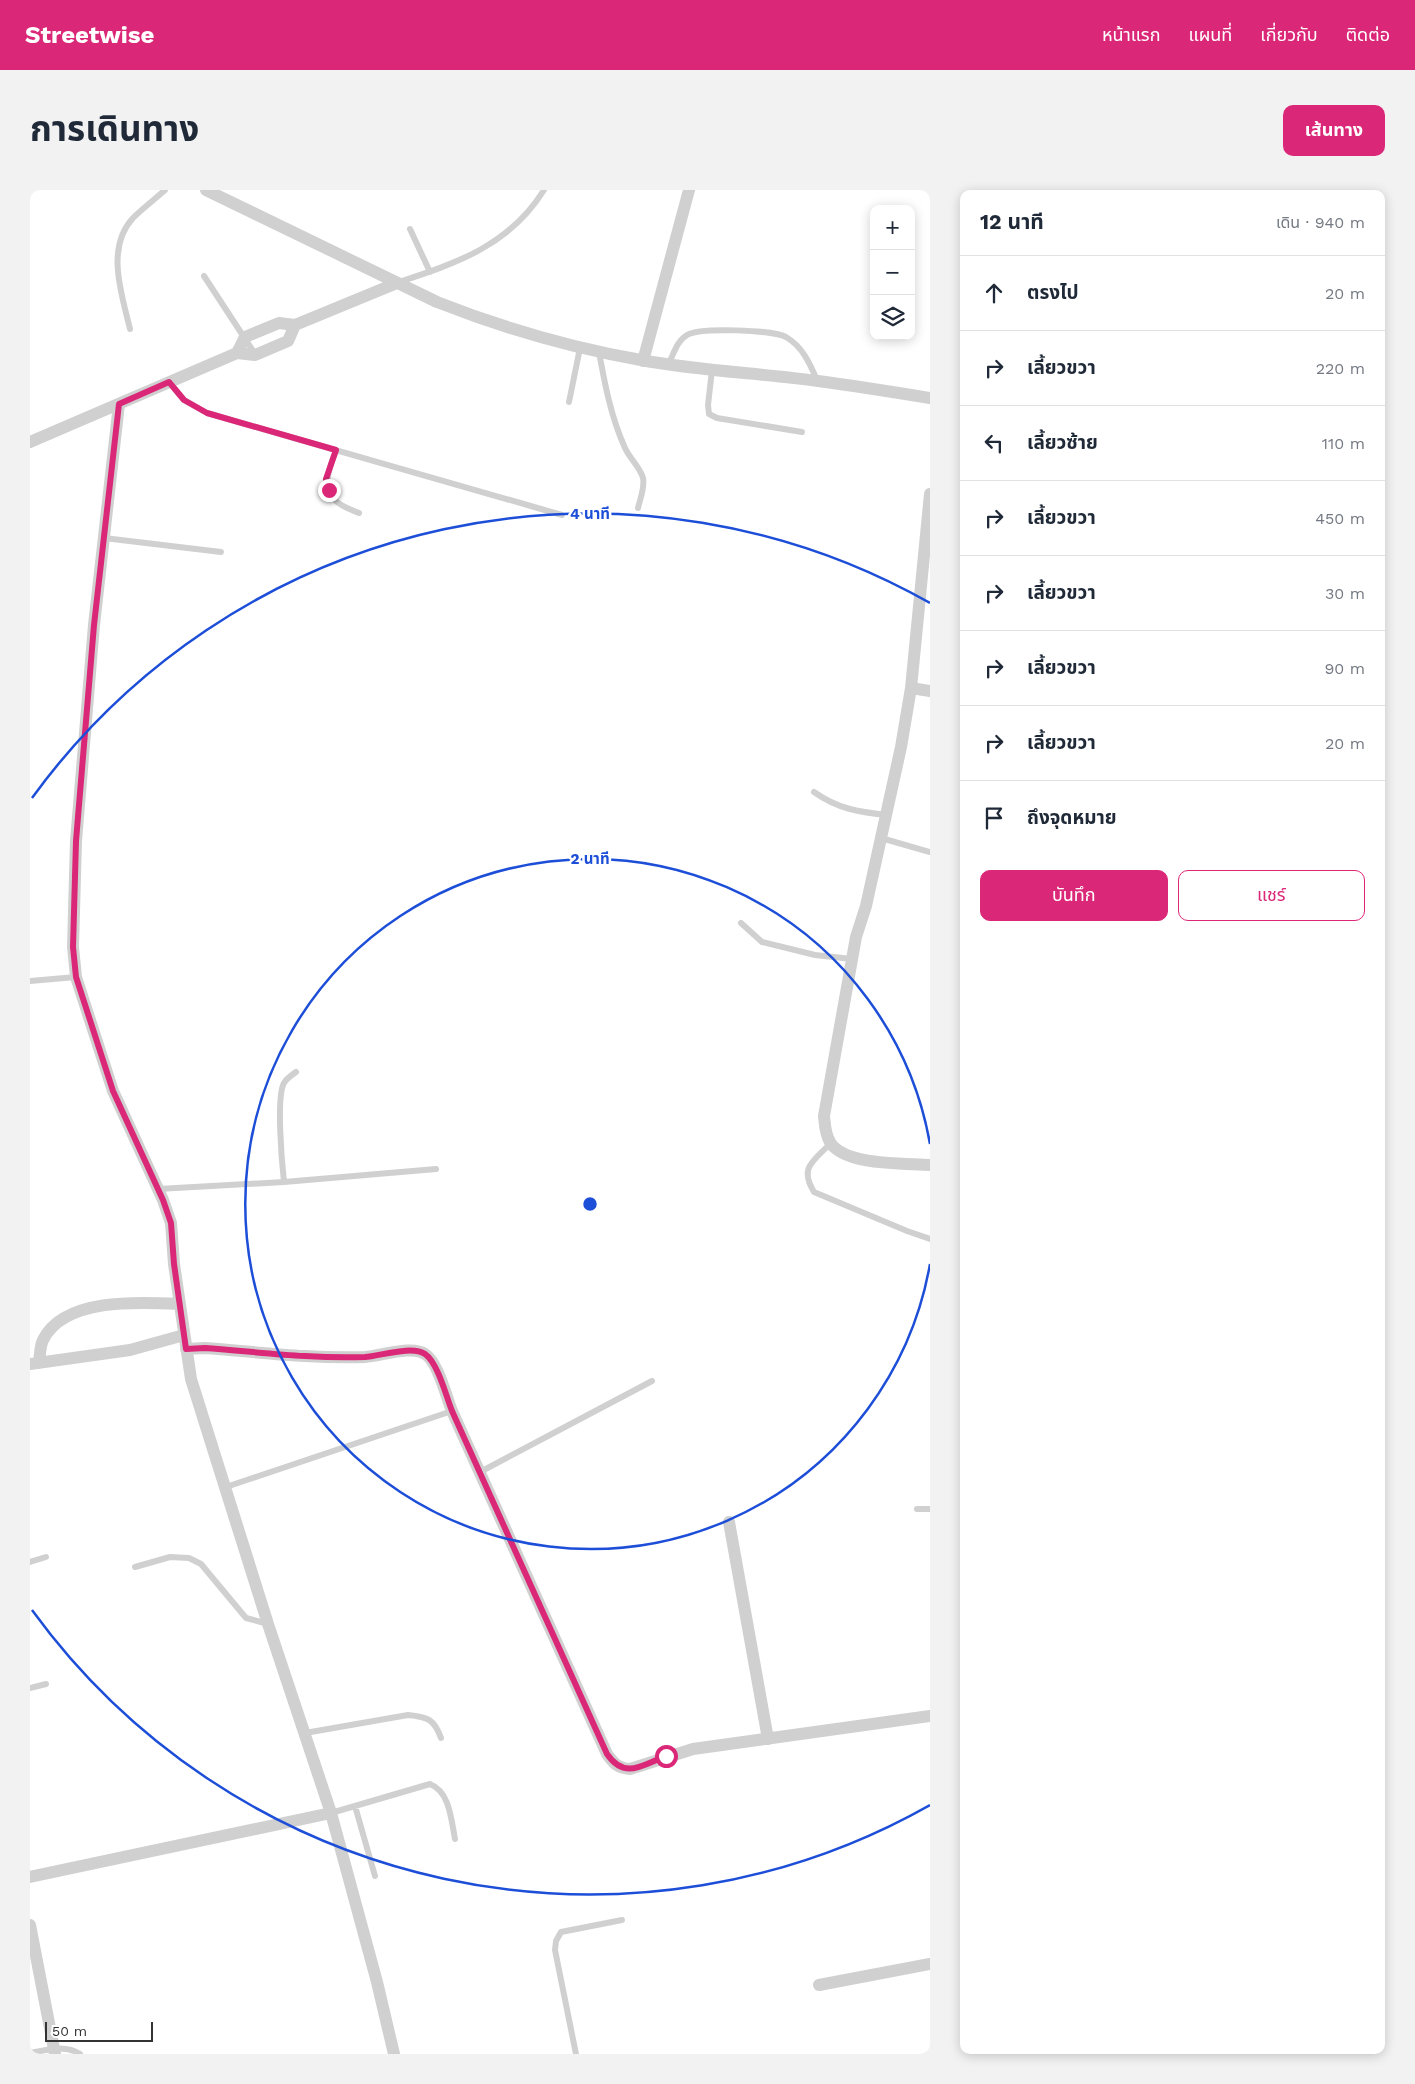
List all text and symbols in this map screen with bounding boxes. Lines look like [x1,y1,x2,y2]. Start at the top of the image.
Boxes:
text: Streetwise [25,21,154,49]
text: หน้าแรก [1102,24,1160,45]
text: แผนที่ [1188,24,1232,45]
text: เกี่ยวกับ [1260,24,1318,45]
text: ติดต่อ [1346,24,1390,45]
button: เส้นทาง [1283,105,1385,156]
text: การเดินทาง [30,108,199,150]
map controls [870,205,915,340]
button: + [870,205,915,250]
text: 12 นาที [980,209,1044,234]
text: เดิน · 940 m [1276,213,1365,232]
button: − [870,250,915,295]
icon: ahead [980,279,1008,307]
text: ตรงไป [1027,281,1079,304]
text: 20 m [1325,284,1365,303]
button: layers [870,295,915,340]
icon: right [980,354,1008,382]
text: เลี้ยวขวา [1027,356,1096,379]
text: 220 m [1316,359,1365,378]
icon: left [980,429,1008,457]
text: เลี้ยวซ้าย [1027,431,1098,454]
text: 110 m [1322,434,1365,453]
route end [318,479,341,502]
icon: right [980,504,1008,532]
text: 4 นาที [570,505,610,523]
text: เลี้ยวขวา [1027,506,1096,529]
text: 450 m [1315,509,1365,528]
icon: right [980,579,1008,607]
text: เลี้ยวขวา [1027,581,1096,604]
text: 30 m [1325,584,1365,603]
icon: right [980,654,1008,682]
text: เลี้ยวขวา [1027,656,1096,679]
text: 90 m [1324,659,1365,678]
icon: right [980,729,1008,757]
text: เลี้ยวขวา [1027,731,1096,754]
text: 20 m [1325,734,1365,753]
icon: arrive [980,804,1008,832]
text: ถึงจุดหมาย [1027,806,1117,829]
text: 2 นาที [570,850,610,868]
button: บันทึก [980,870,1168,921]
button: แชร์ [1178,870,1365,921]
centre of rings [581,1195,599,1213]
route start [655,1745,678,1768]
scale bar [45,2019,152,2042]
text: 50 m [52,2023,87,2039]

